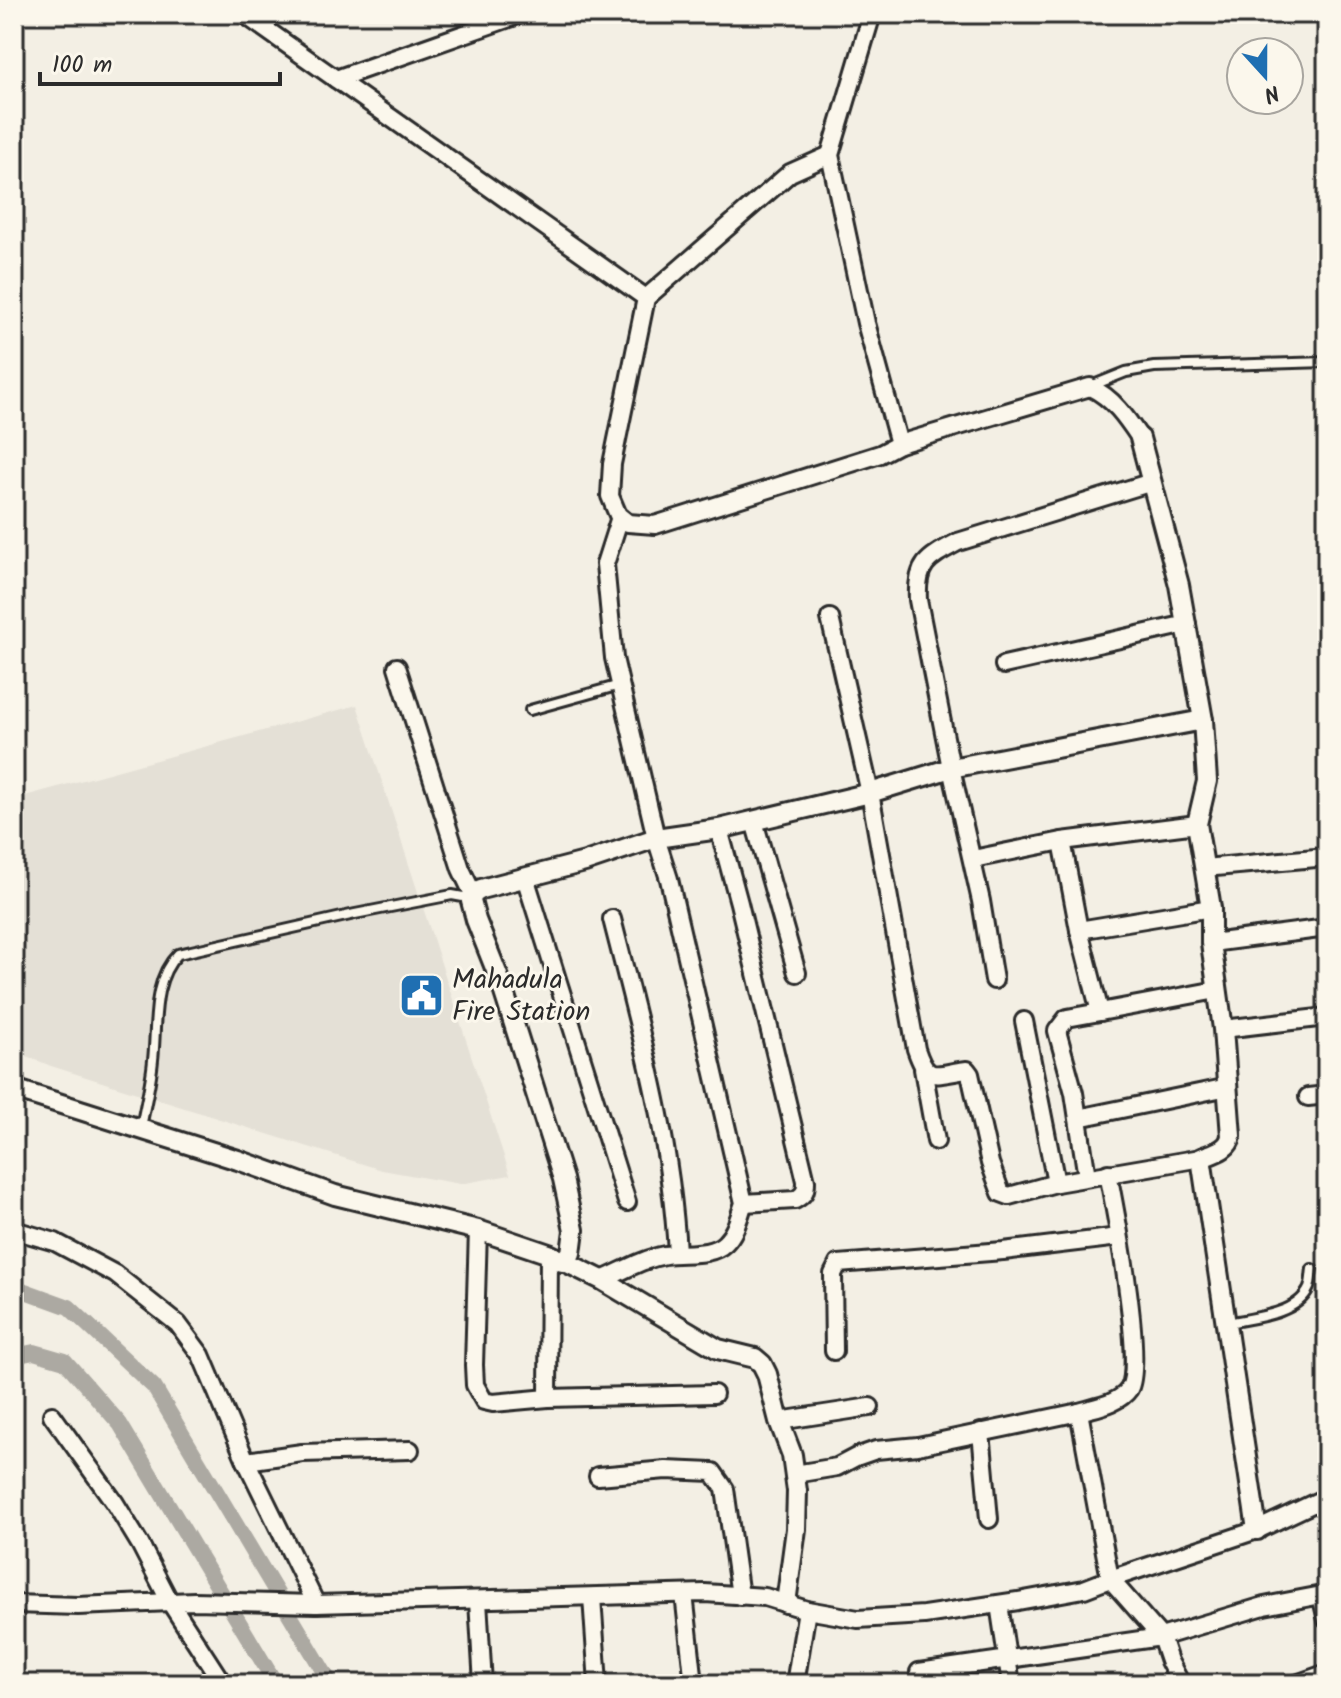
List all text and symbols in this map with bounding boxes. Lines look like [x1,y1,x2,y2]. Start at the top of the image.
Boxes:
scale bar [40,36,280,86]
north arrow [1225,36,1305,116]
text: 100 m [52,46,112,85]
text: N [1258,74,1284,111]
place label: Mahadula Fire Station [452,958,590,1035]
public building icon: Mahadula Fire Station [397,972,445,1020]

